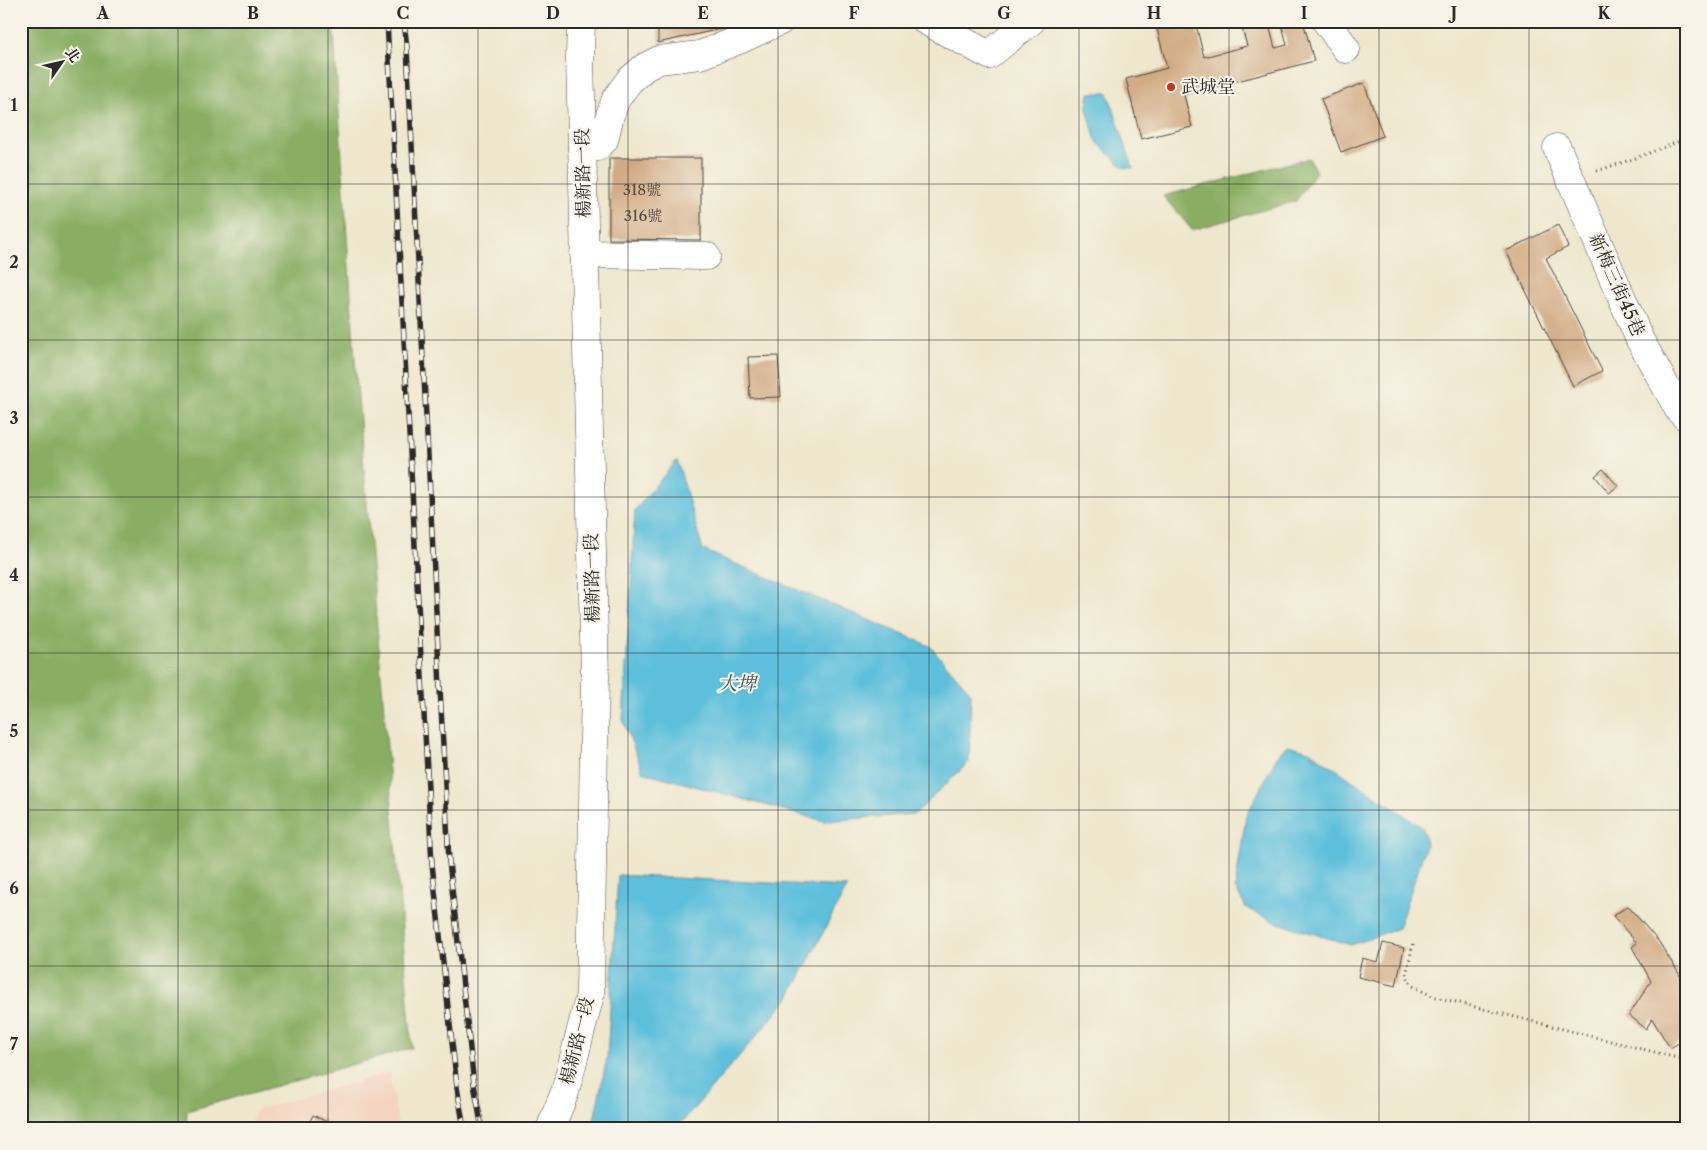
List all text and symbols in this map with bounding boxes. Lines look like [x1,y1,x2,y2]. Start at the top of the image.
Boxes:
text: A [96,3,110,23]
text: B [247,3,259,23]
text: C [397,3,409,23]
text: D [546,3,560,23]
text: E [697,3,709,23]
text: F [849,3,860,23]
text: G [997,3,1011,23]
text: H [1147,3,1161,23]
text: I [1301,3,1308,23]
text: J [1448,3,1457,23]
text: K [1598,3,1612,23]
north arrow [38,38,88,88]
text: 北 [61,44,84,66]
place label: 武城堂 [1181,76,1235,98]
marker: 武城堂 [1165,81,1177,93]
text: 1 [10,95,18,115]
street label: 楊新路一段 [571,128,595,218]
house number: 318號 [623,180,661,199]
house number: 316號 [624,206,662,225]
street label: 新梅三街45巷 [1585,230,1649,340]
text: 2 [9,252,19,272]
text: 3 [9,408,19,428]
street label: 楊新路一段 [580,533,604,623]
text: 4 [9,565,19,585]
water label: 大埤 [718,672,759,695]
text: 5 [10,721,19,741]
text: 6 [9,878,19,898]
street label: 楊新路一段 [555,995,599,1087]
text: 7 [10,1034,19,1054]

